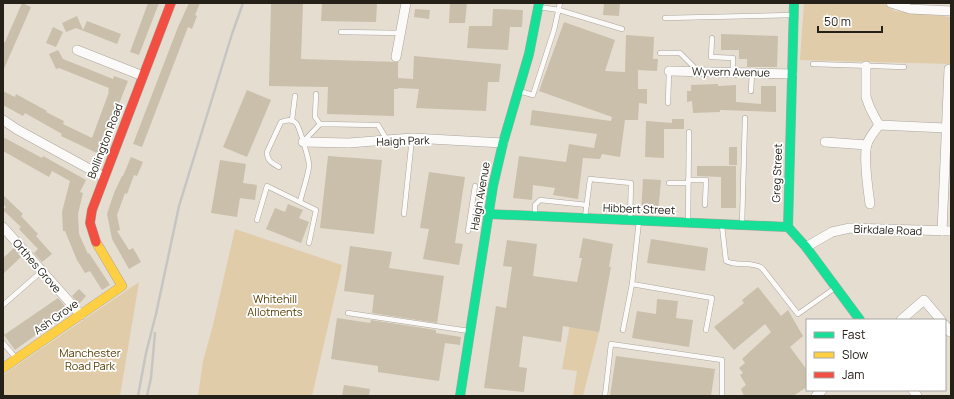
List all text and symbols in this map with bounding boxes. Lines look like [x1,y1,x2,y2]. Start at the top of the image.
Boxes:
scale bar [818,8,882,34]
text: 50 m [824,13,851,30]
street label: Wyvern Avenue [692,63,771,80]
street label: Bollington Road [83,101,126,181]
street label: Haigh Park [376,132,430,149]
street label: Greg Street [768,143,785,203]
street label: Haigh Avenue [466,160,493,231]
street label: Hibbert Street [603,200,675,217]
street label: Birkdale Road [854,221,923,238]
street label: Orthes Grove [10,235,65,296]
park label: Whitehill Allotments [247,291,303,319]
street label: Ash Grove [30,295,81,337]
legend [806,319,946,391]
text: Fast [842,326,866,343]
park label: Manchester Road Park [59,345,121,373]
text: Slow [842,346,868,363]
text: Jam [842,366,864,383]

